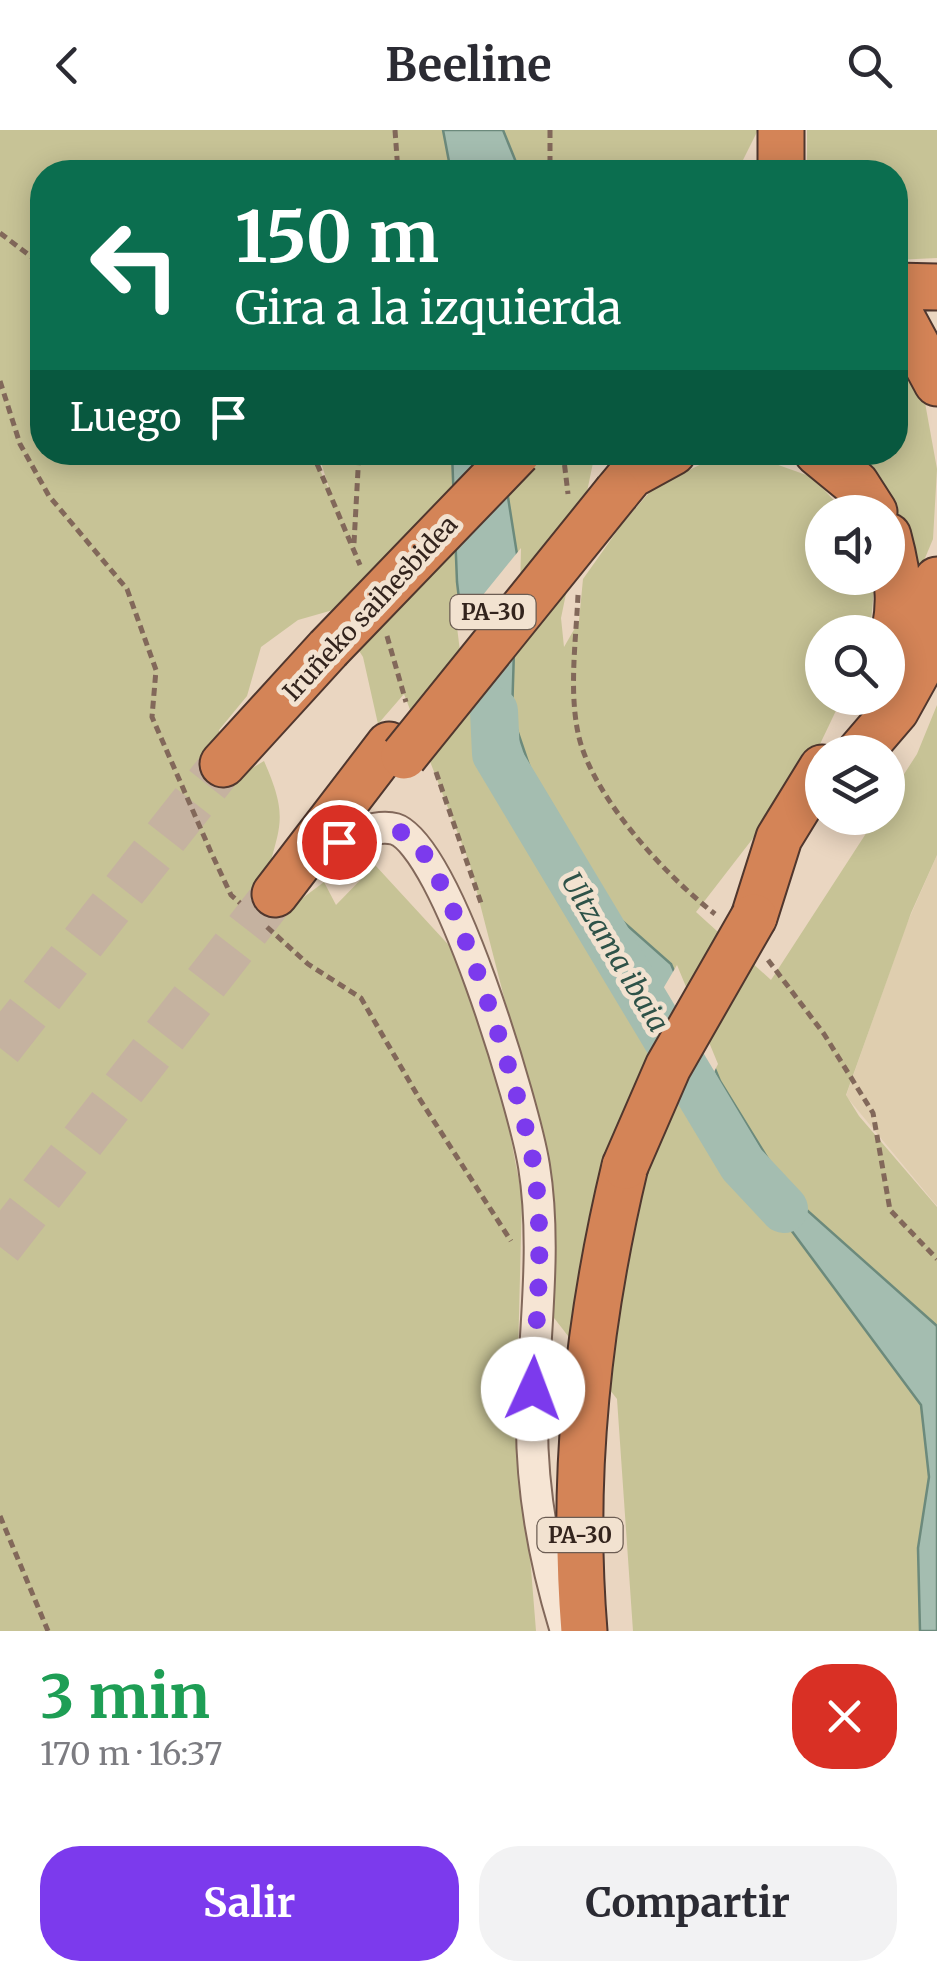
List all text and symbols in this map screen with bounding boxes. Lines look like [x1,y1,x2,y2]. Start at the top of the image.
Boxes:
text: Beeline [385,37,552,93]
icon: back [40,38,95,93]
icon: search [842,38,897,93]
text: 150 m [235,193,439,281]
icon: left [70,200,200,330]
text: Gira a la izquierda [235,280,622,336]
icon: arrive [201,390,256,445]
text: Luego [70,394,181,441]
map controls [805,495,905,835]
button: sound [805,495,905,595]
street label: Iruñeko saihesbidea [276,509,464,707]
road number: PA-30 [450,595,536,629]
button: search [805,615,905,715]
button: layers [805,735,905,835]
pin [297,800,382,885]
icon: arrive [312,815,367,870]
water label: Ultzama ibaia [553,866,677,1038]
position arrow [481,1337,585,1441]
road number: PA-30 [538,1518,622,1552]
text: 3 min [40,1659,210,1734]
button: close [792,1664,897,1769]
text: 170 m · 16:37 [40,1734,222,1774]
button: Salir [40,1846,459,1961]
button: Compartir [479,1846,897,1961]

